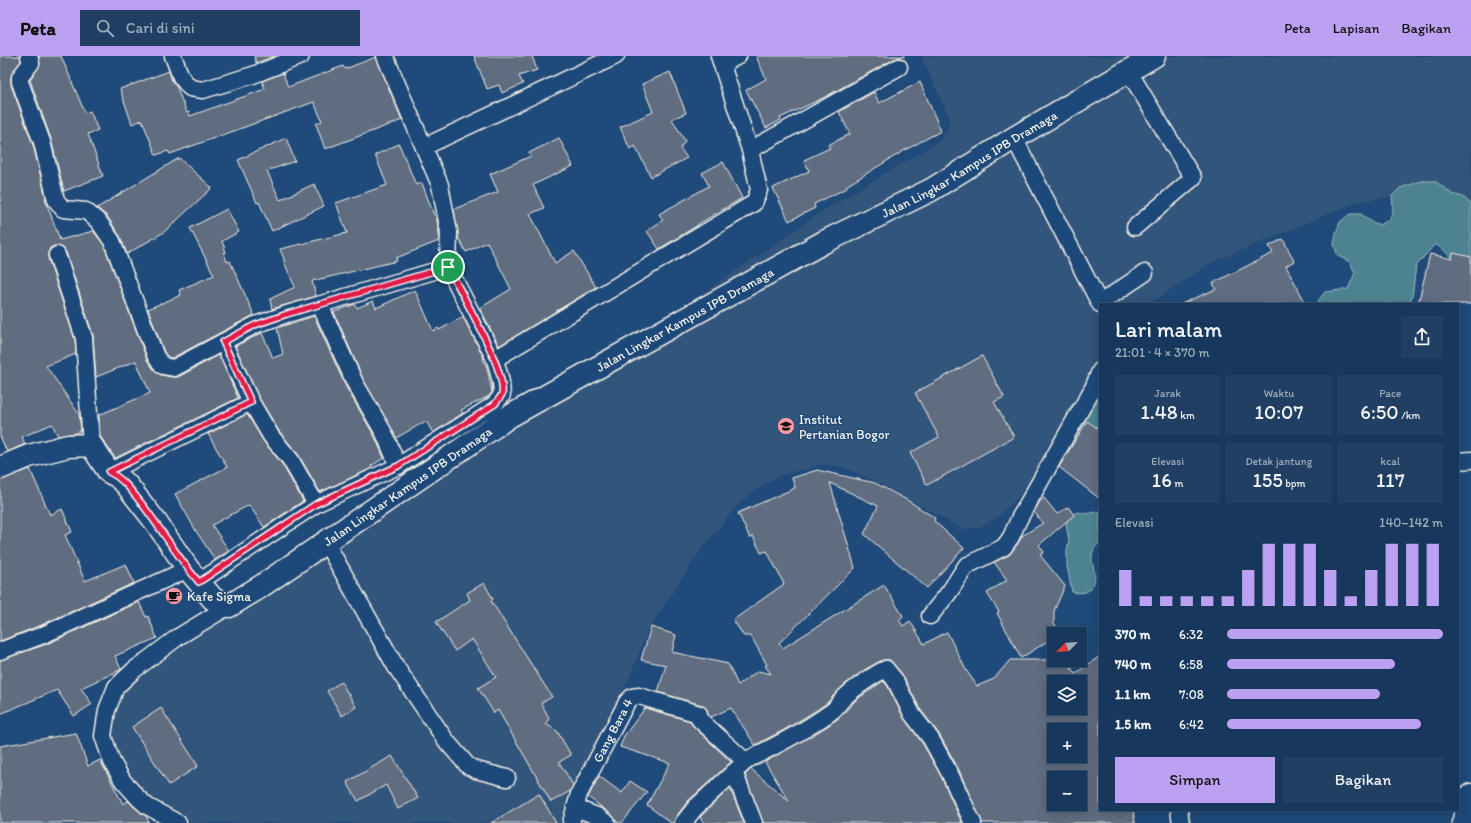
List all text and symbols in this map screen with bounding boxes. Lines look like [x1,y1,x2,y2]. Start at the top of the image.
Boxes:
search box [80,10,360,46]
text: Peta [20,17,56,40]
icon: search [94,17,116,39]
text: Cari di sini [126,19,195,37]
text: Peta [1284,20,1311,37]
text: Lapisan [1333,20,1380,37]
text: Bagikan [1402,20,1451,37]
street label: Jalan Lingkar Kampus IPB Dramaga [879,107,1060,221]
pin [431,250,465,284]
icon: arrive [437,256,459,278]
street label: Jalan Lingkar Kampus IPB Dramaga [593,264,776,374]
text: Lari malam [1115,316,1222,343]
button: share [1401,316,1443,358]
text: 21:01 · 4 × 370 m [1115,345,1209,360]
text: Jarak [1155,387,1181,400]
text: Waktu [1264,387,1294,400]
text: Pace [1379,387,1401,400]
text: 1.48 [1141,400,1178,424]
text: 10:07 [1255,400,1303,424]
text: 6:50 [1360,400,1399,424]
text: km [1178,409,1195,422]
text: /km [1399,409,1420,422]
place label: Institut Pertanian Bogor [799,412,891,442]
school or university icon: Institut Pertanian Bogor [776,416,796,436]
street label: Jalan Lingkar Kampus IPB Dramaga [320,423,495,549]
text: Elevasi [1151,455,1184,468]
text: Detak jantung [1246,455,1312,468]
text: kcal [1381,455,1400,468]
text: 16 [1152,468,1172,492]
text: 155 [1252,468,1283,492]
text: 117 [1376,468,1405,492]
text: m [1172,477,1183,490]
text: bpm [1283,477,1306,490]
text: Elevasi [1115,515,1154,530]
text: 140–142 m [1379,515,1443,530]
cafe icon: Kafe Sigma [164,586,184,606]
place label: Kafe Sigma [187,589,251,604]
north arrow [1047,627,1087,667]
map controls [1047,627,1087,811]
text: 370 m [1115,627,1150,642]
text: 6:32 [1179,627,1203,642]
text: 740 m [1115,657,1151,672]
text: 6:58 [1179,657,1203,672]
button: layers [1047,675,1087,715]
text: 1.1 km [1115,687,1150,702]
text: 7:08 [1179,687,1204,702]
street label: Gang Bara 4 [589,696,635,765]
text: 1.5 km [1115,717,1151,732]
text: 6:42 [1179,717,1204,732]
button: + [1047,723,1087,763]
button: Simpan [1115,757,1275,803]
button: Bagikan [1283,757,1443,803]
button: − [1047,771,1087,811]

